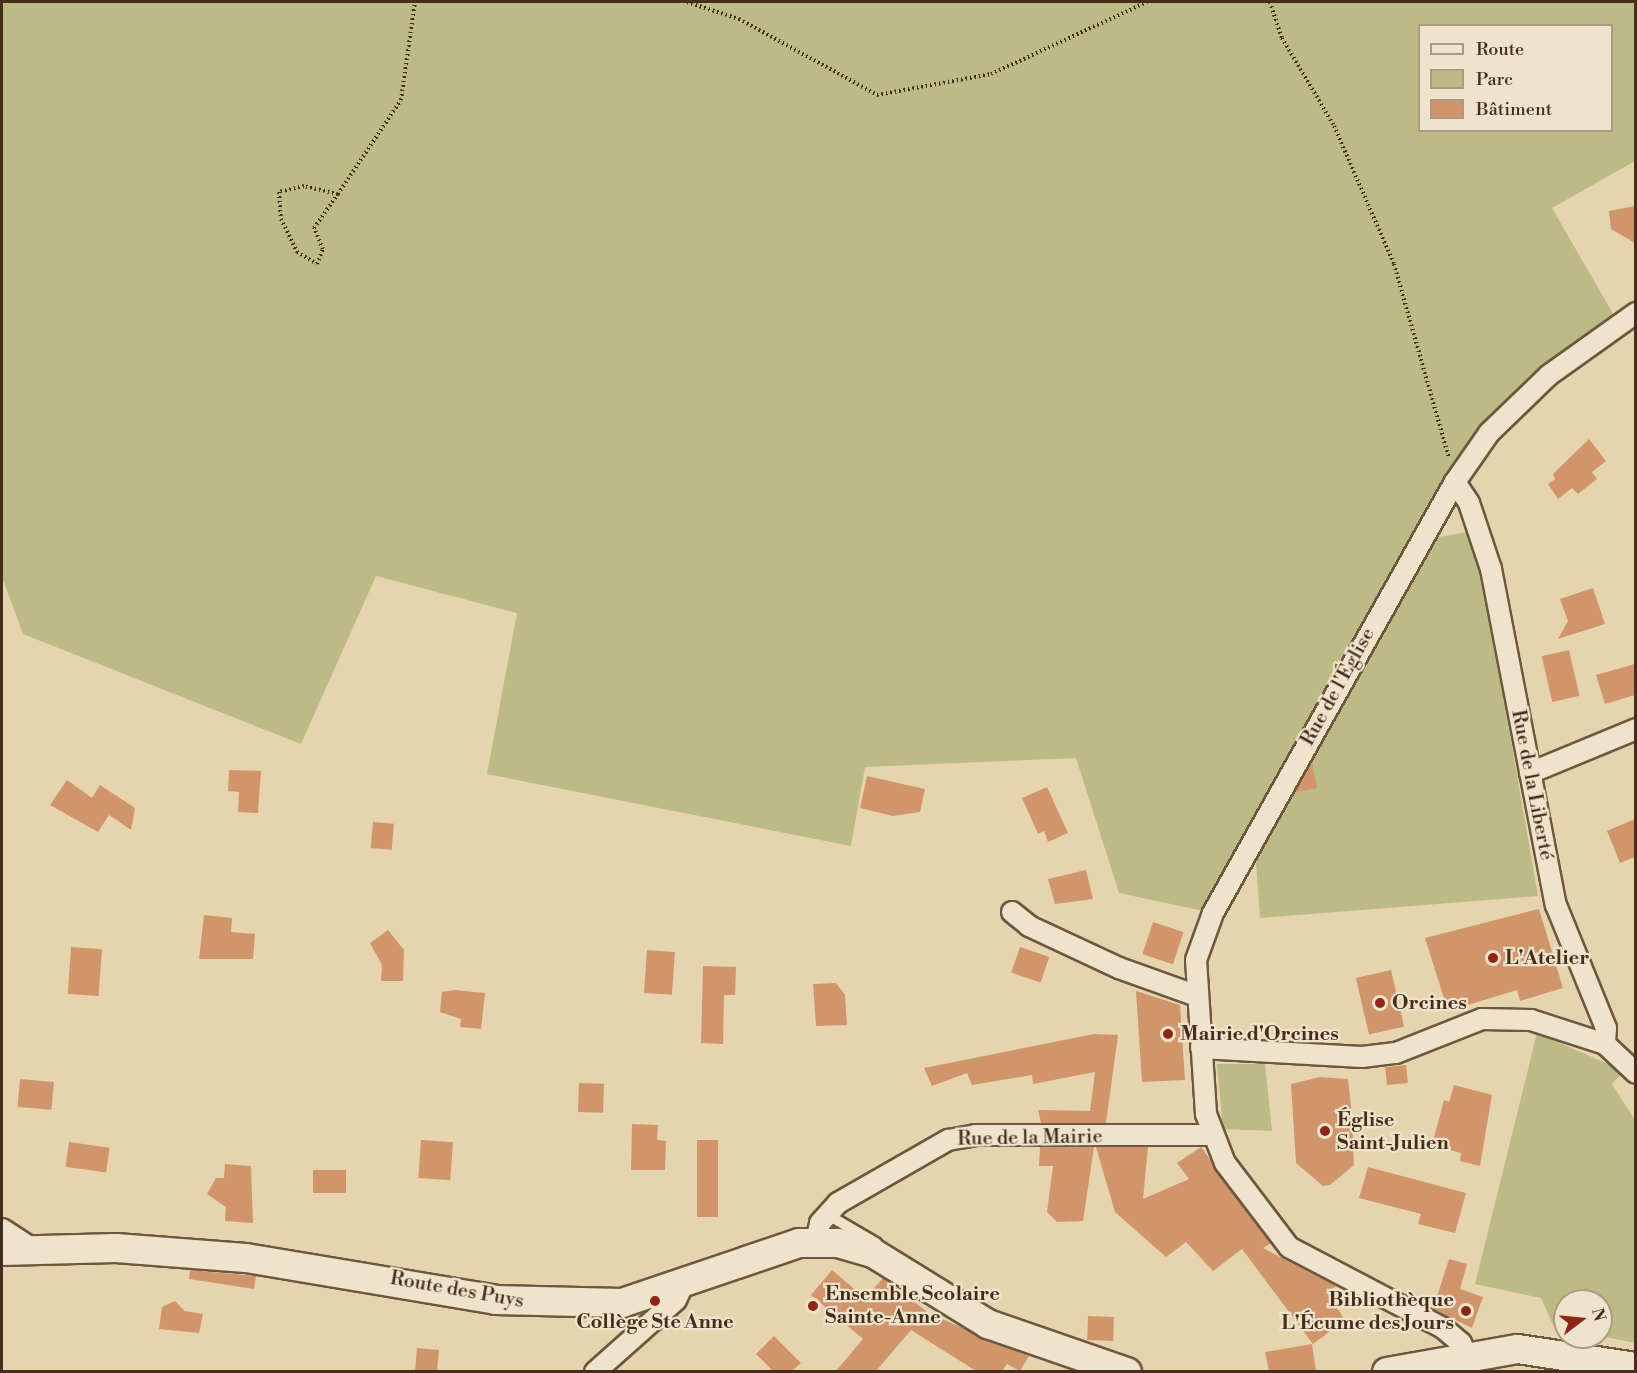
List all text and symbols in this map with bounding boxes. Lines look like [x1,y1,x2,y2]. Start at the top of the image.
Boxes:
legend [1418,24,1613,132]
text: Route [1476,38,1524,61]
text: Parc [1476,68,1513,91]
text: Bâtiment [1476,98,1552,121]
street label: Rue de l'Église [1296,624,1380,750]
street label: Rue de la Liberté [1506,708,1558,862]
place label: L'Atelier [1505,946,1589,970]
marker: L'Atelier [1486,951,1500,965]
place label: Orcines [1392,991,1467,1015]
marker: Orcines [1373,996,1387,1010]
place label: Mairie d'Orcines [1180,1022,1339,1046]
marker: Mairie d'Orcines [1161,1027,1175,1041]
place label: Église Saint-Julien [1337,1108,1449,1155]
marker: Église Saint-Julien [1318,1124,1332,1138]
street label: Rue de la Mairie [957,1125,1103,1151]
street label: Route des Puys [388,1266,526,1314]
place label: Ensemble Scolaire Sainte-Anne [825,1282,1000,1329]
place label: Bibliothèque L'Écume des Jours [1281,1288,1454,1335]
north arrow [1553,1289,1613,1349]
marker: Collège Ste Anne [648,1294,662,1308]
marker: Ensemble Scolaire Sainte-Anne [806,1299,820,1313]
marker: Bibliothèque L'Écume des Jours [1459,1304,1473,1318]
text: N [1587,1306,1610,1323]
place label: Collège Ste Anne [576,1310,734,1334]

